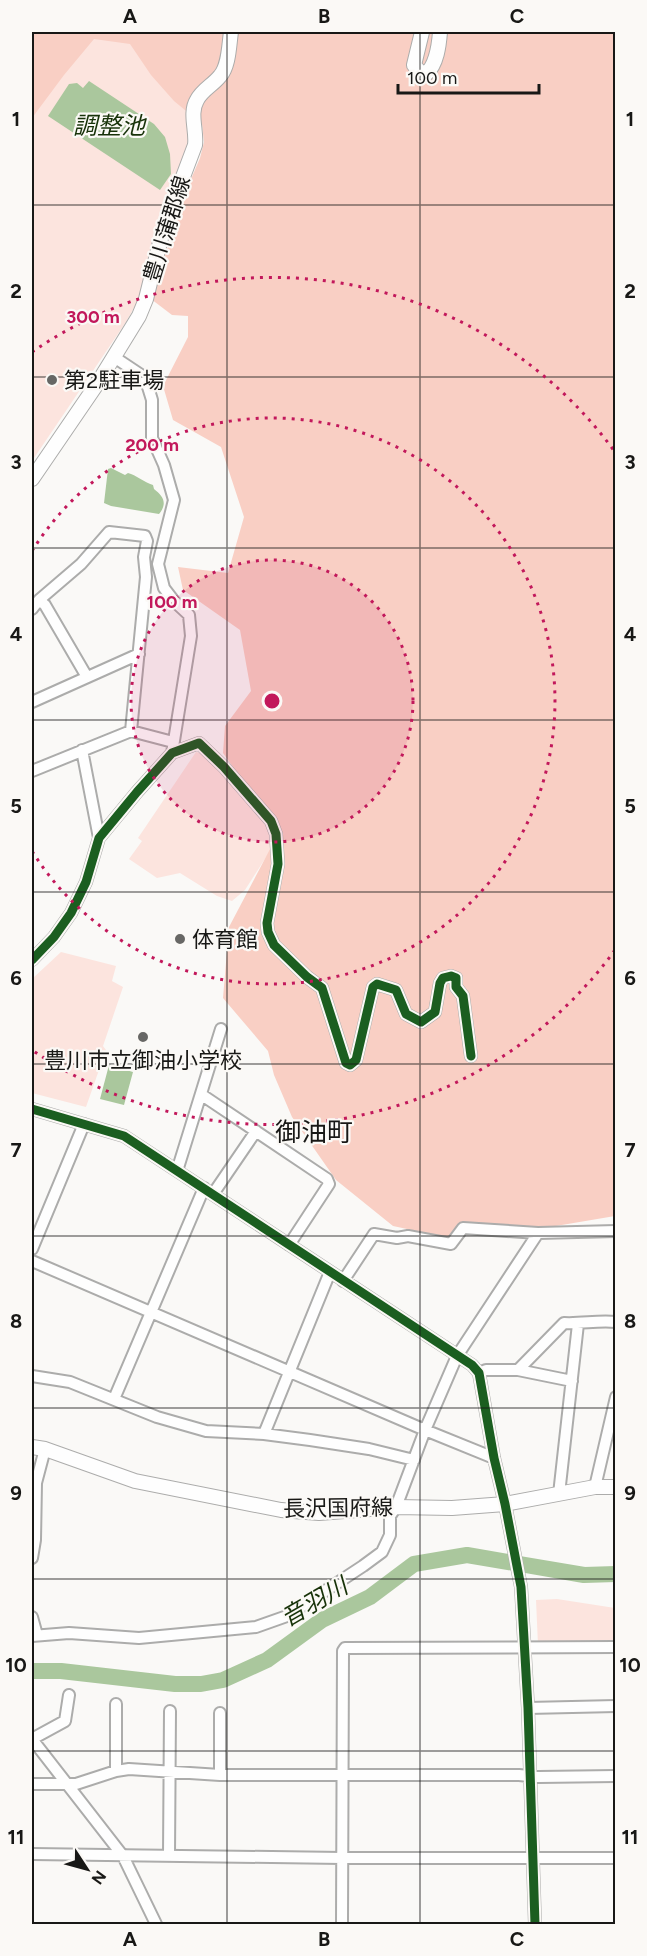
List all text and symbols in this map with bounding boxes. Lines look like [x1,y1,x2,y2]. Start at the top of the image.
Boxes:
text: A [123,4,138,28]
text: B [318,4,330,28]
text: C [510,4,524,28]
scale bar [398,57,539,95]
text: 100 m [407,67,457,89]
text: 1 [12,107,20,131]
text: 1 [626,107,634,131]
water label: 調整池 [73,111,147,140]
street label: 豊川蒲郡線 [138,172,196,286]
text: 2 [10,279,22,303]
text: 2 [624,279,636,303]
text: 300 m [66,306,120,328]
place label: 第2駐車場 [64,367,164,394]
marker: 第2駐車場 [45,373,59,387]
text: 200 m [125,434,179,456]
text: 3 [10,450,22,474]
text: 3 [624,450,636,474]
text: 100 m [147,591,197,613]
text: 4 [10,622,23,646]
text: 4 [624,622,637,646]
centre of rings [262,691,282,711]
text: 5 [10,794,22,818]
text: 5 [624,794,636,818]
place label: 体育館 [192,926,258,953]
marker: 体育館 [173,932,187,946]
text: 6 [10,966,22,990]
text: 6 [624,966,636,990]
marker: 豊川市立御油小学校 [136,1030,150,1044]
place label: 豊川市立御油小学校 [44,1047,242,1074]
district label: 御油町 [275,1116,353,1148]
text: 7 [10,1138,22,1162]
text: 7 [624,1138,636,1162]
text: 8 [10,1309,22,1333]
text: 8 [624,1309,636,1333]
text: 9 [10,1481,22,1505]
text: 9 [624,1481,636,1505]
street label: 長沢国府線 [283,1494,393,1522]
water label: 音羽川 [276,1570,355,1633]
text: 10 [5,1653,27,1677]
text: 10 [619,1653,641,1677]
text: 11 [8,1825,24,1849]
text: 11 [622,1825,638,1849]
north arrow [57,1839,117,1899]
text: N [87,1867,110,1888]
text: A [123,1927,138,1951]
text: B [318,1927,330,1951]
text: C [510,1927,524,1951]

